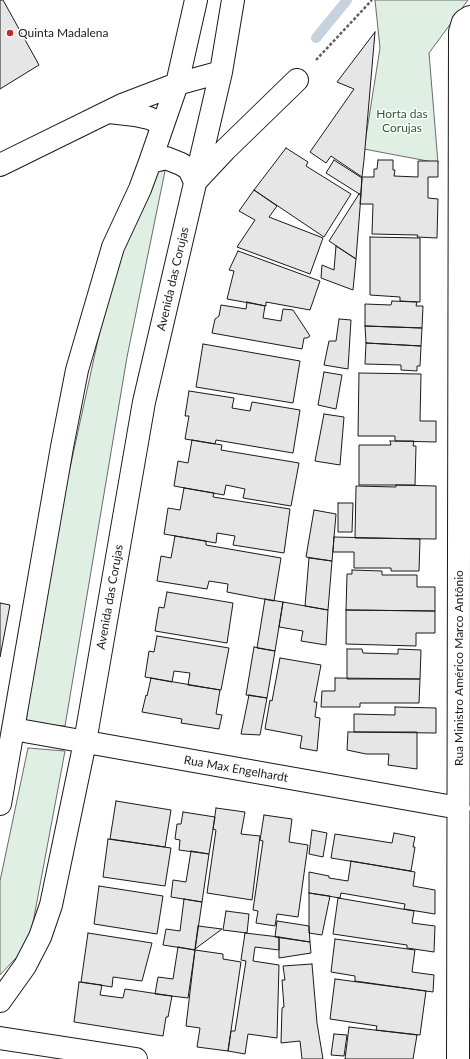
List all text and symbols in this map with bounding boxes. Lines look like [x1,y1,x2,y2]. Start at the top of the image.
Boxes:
place label: Quinta Madalena [18,26,108,40]
marker: Quinta Madalena [5,28,15,38]
park label: Horta das Corujas [376,107,428,135]
street label: Avenida das Corujas [154,226,192,332]
street label: Avenida das Corujas [94,544,126,650]
street label: Rua Ministro Américo Marco Antônio [452,570,466,766]
street label: Rua Max Engelhardt [183,753,289,785]

